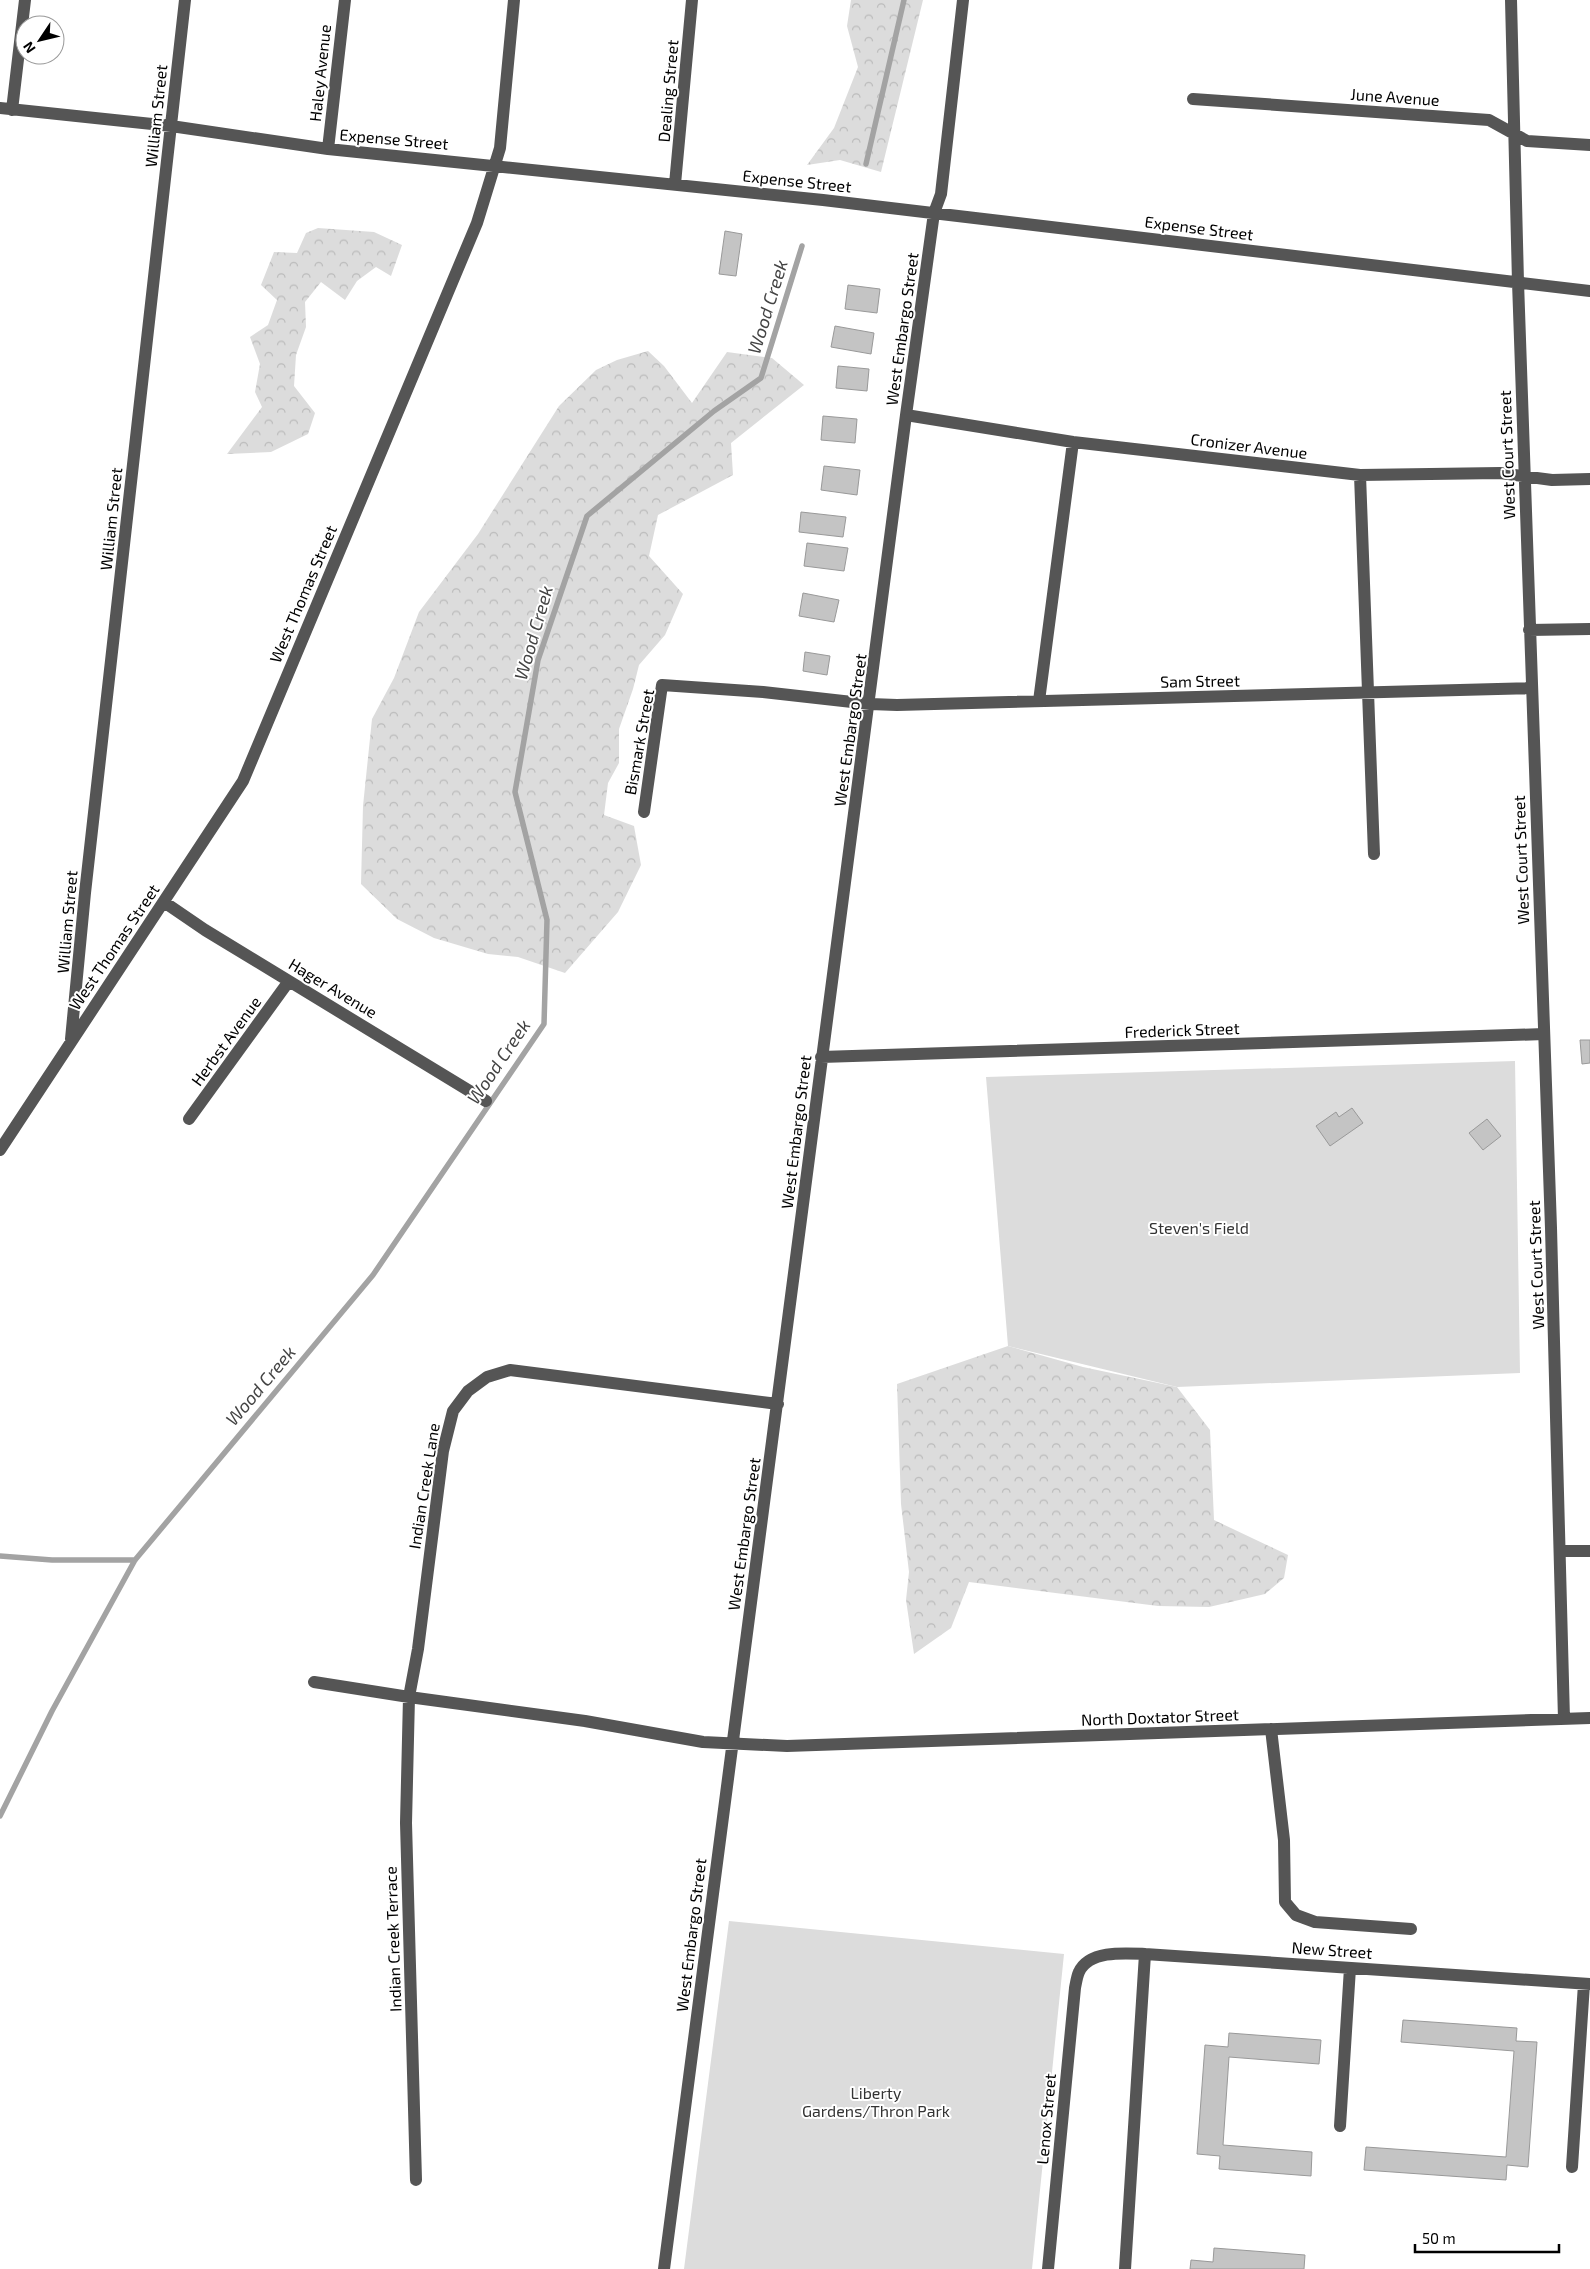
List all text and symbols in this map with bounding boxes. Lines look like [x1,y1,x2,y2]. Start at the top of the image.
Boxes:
north arrow [15,15,65,65]
street label: Haley Avenue [305,23,334,123]
text: N [19,39,39,57]
street label: Dealing Street [654,39,681,143]
street label: William Street [141,64,170,168]
street label: June Avenue [1350,84,1440,109]
street label: Expense Street [339,124,449,153]
street label: Expense Street [742,165,852,196]
street label: Expense Street [1144,211,1254,244]
street label: West Embargo Street [881,251,922,407]
water label: Wood Creek [742,257,792,356]
street label: West Court Street [1495,390,1518,520]
street label: Cronizer Avenue [1190,429,1308,462]
street label: William Street [96,467,125,571]
street label: West Thomas Street [265,522,340,665]
water label: Wood Creek [509,583,557,682]
street label: West Embargo Street [829,652,870,808]
street label: Sam Street [1160,670,1240,691]
street label: Bismark Street [620,687,657,796]
street label: West Court Street [1509,795,1532,925]
street label: William Street [53,870,80,974]
street label: West Thomas Street [64,880,163,1013]
street label: Hager Avenue [286,954,381,1021]
street label: Herbst Avenue [187,992,264,1089]
water label: Wood Creek [462,1015,534,1108]
street label: Frederick Street [1124,1018,1240,1041]
street label: West Embargo Street [777,1054,814,1210]
street label: West Court Street [1524,1200,1547,1330]
park label: Steven's Field [1149,1218,1249,1237]
water label: Wood Creek [221,1341,300,1430]
street label: Indian Creek Lane [404,1422,443,1550]
street label: West Embargo Street [723,1456,764,1612]
street label: North Doxtator Street [1081,1704,1239,1729]
street label: West Embargo Street [672,1857,709,2013]
street label: Indian Creek Terrace [380,1866,405,2012]
street label: New Street [1291,1937,1373,1962]
street label: Lenox Street [1032,2073,1059,2165]
park label: Liberty Gardens/Thron Park [802,2083,950,2120]
scale bar [1415,2222,1559,2254]
text: 50 m [1422,2229,1456,2247]

